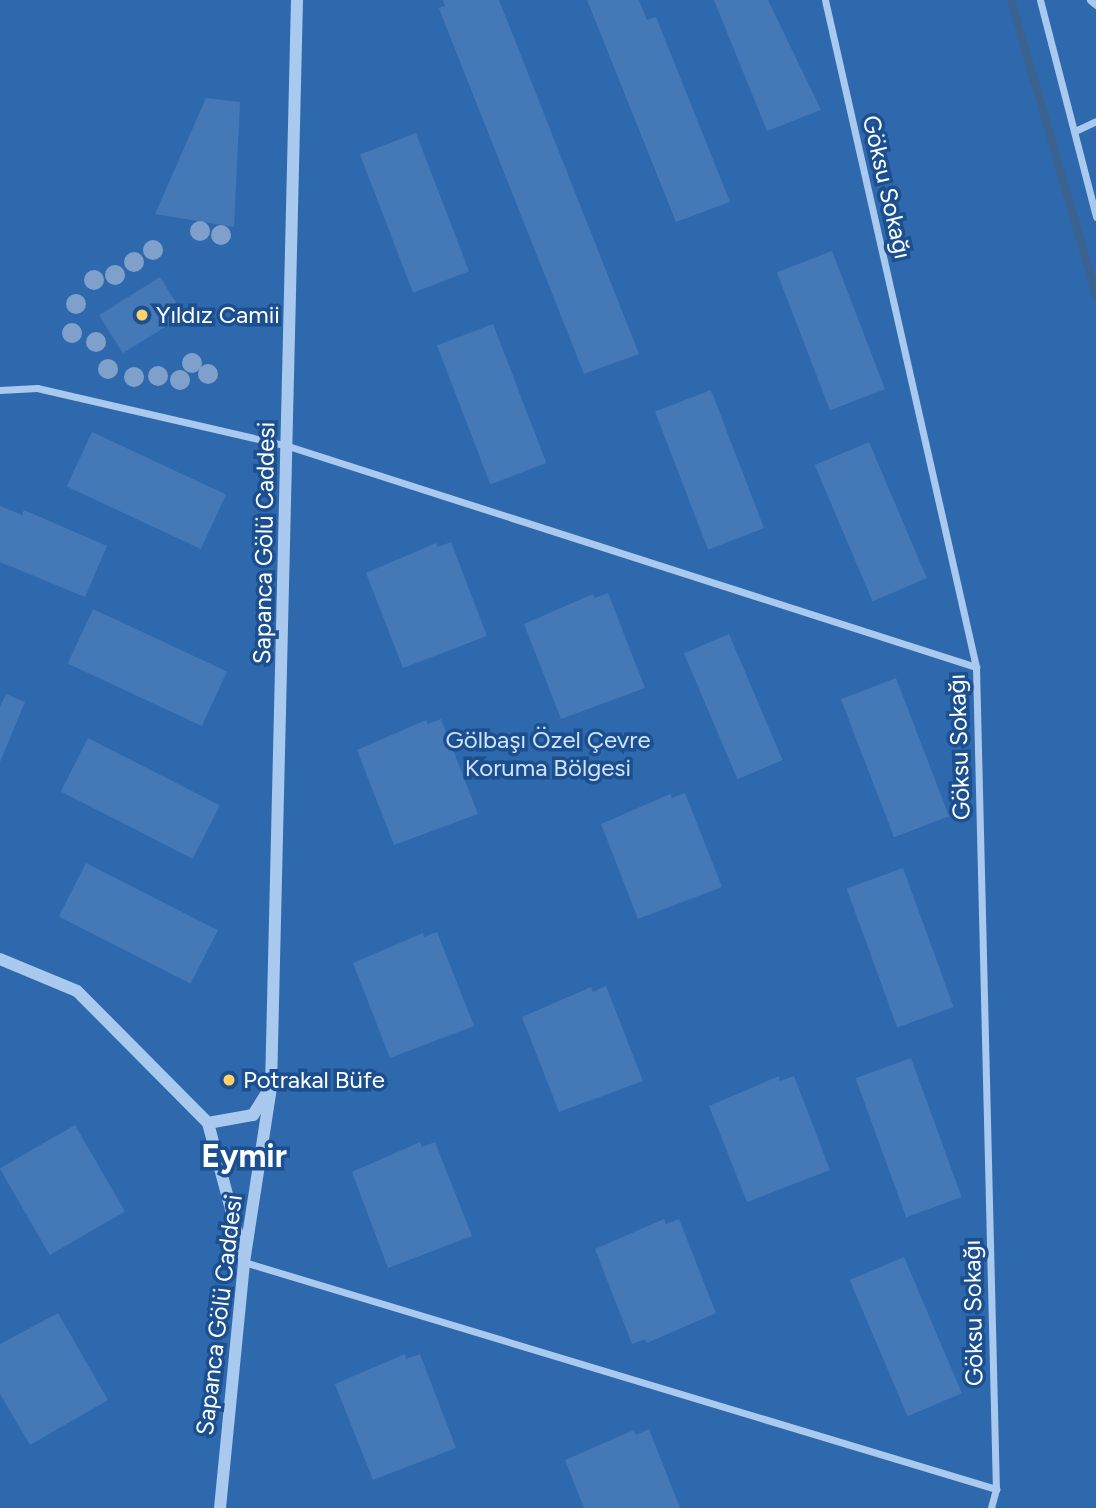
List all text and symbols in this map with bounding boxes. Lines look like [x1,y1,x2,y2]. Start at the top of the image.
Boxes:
street label: Göksu Sokağı [857,113,917,261]
place label: Yıldız Camii [156,301,280,329]
marker: Yıldız Camii [134,307,150,323]
street label: Sapanca Gölü Caddesi [247,422,281,664]
street label: Göksu Sokağı [942,673,976,821]
park label: Gölbaşı Özel Çevre Koruma Bölgesi [445,726,651,782]
place label: Potrakal Büfe [243,1066,385,1094]
marker: Potrakal Büfe [221,1072,237,1088]
district label: Eymir [201,1137,287,1175]
street label: Sapanca Gölü Caddesi [190,1193,248,1437]
street label: Göksu Sokağı [957,1240,989,1386]

